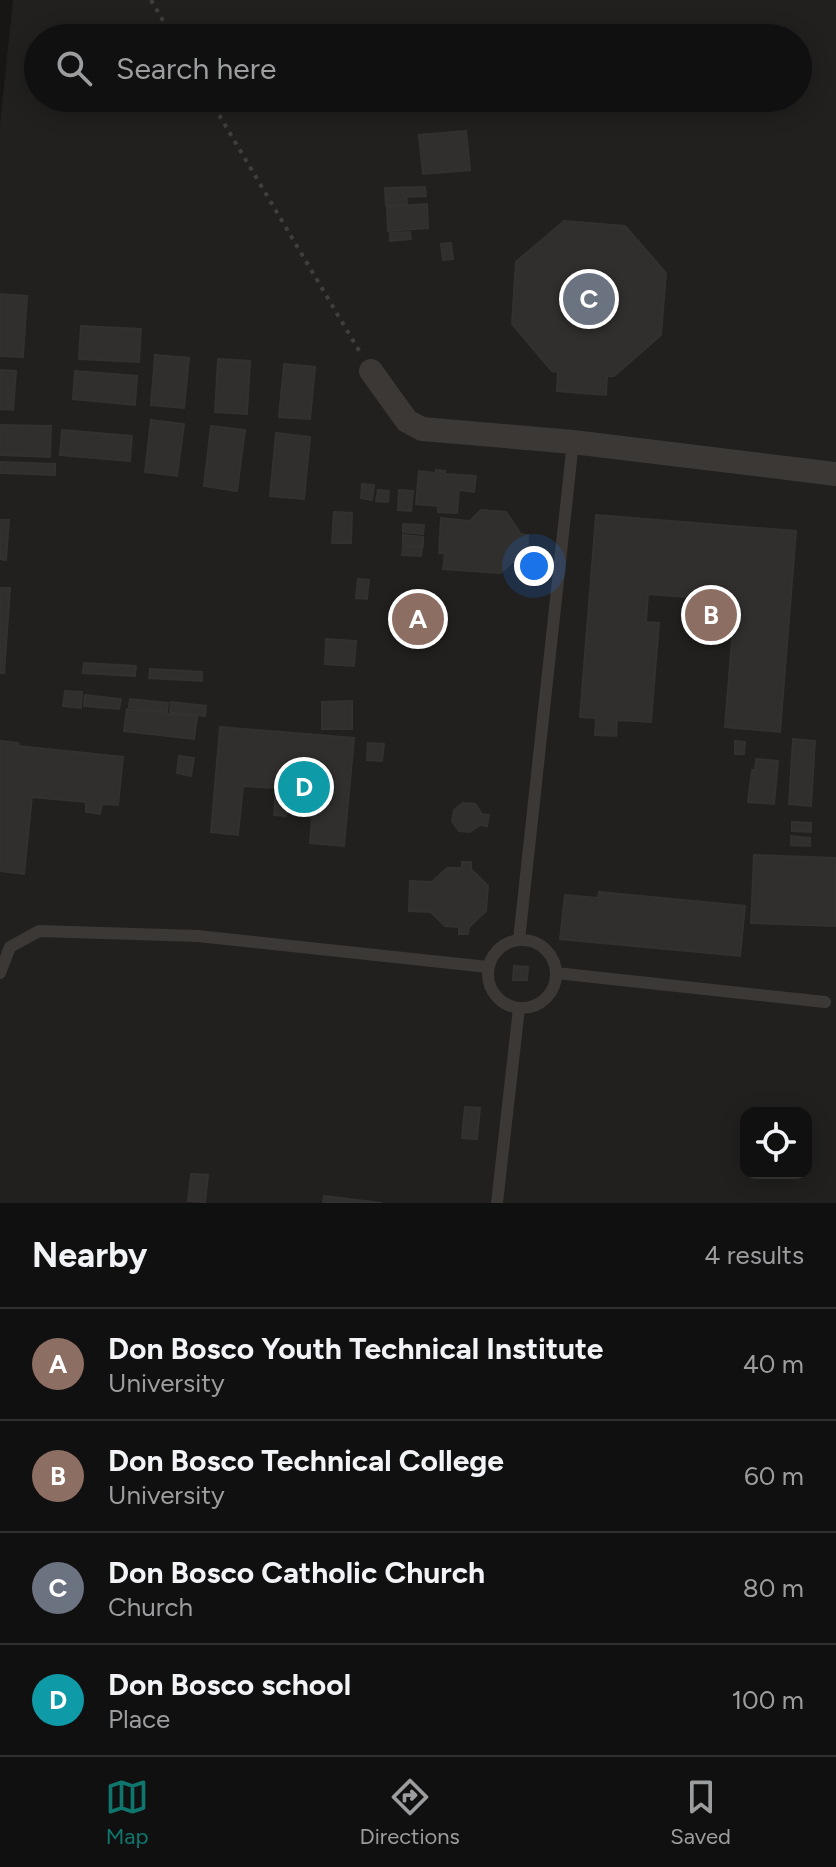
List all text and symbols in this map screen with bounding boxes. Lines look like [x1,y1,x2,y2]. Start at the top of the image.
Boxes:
search box [24,24,812,112]
icon: search [52,46,96,90]
text: Search here [116,50,276,87]
pin: C [563,269,615,329]
your location [514,546,554,586]
pin: B [685,585,737,645]
pin: A [392,589,444,649]
pin: D [278,757,330,817]
map controls [740,1107,812,1179]
button: locate [740,1107,812,1179]
text: Nearby [32,1235,147,1276]
text: 4 results [704,1239,804,1271]
text: Don Bosco Youth Technical Institute [108,1330,603,1367]
text: A [49,1348,67,1380]
text: 40 m [743,1348,804,1380]
text: University [108,1367,225,1399]
text: Don Bosco Technical College [108,1442,504,1479]
text: B [50,1460,66,1492]
text: 60 m [744,1460,804,1492]
text: University [108,1479,225,1511]
text: Don Bosco Catholic Church [108,1554,485,1591]
text: C [49,1572,67,1604]
text: 80 m [743,1572,804,1604]
text: Church [108,1591,193,1623]
text: Don Bosco school [108,1666,351,1703]
text: D [49,1684,67,1716]
text: 100 m [731,1684,804,1716]
text: Place [108,1703,170,1735]
tab: Map [105,1775,149,1850]
tab: Directions [360,1775,460,1850]
tab: Saved [670,1775,731,1850]

